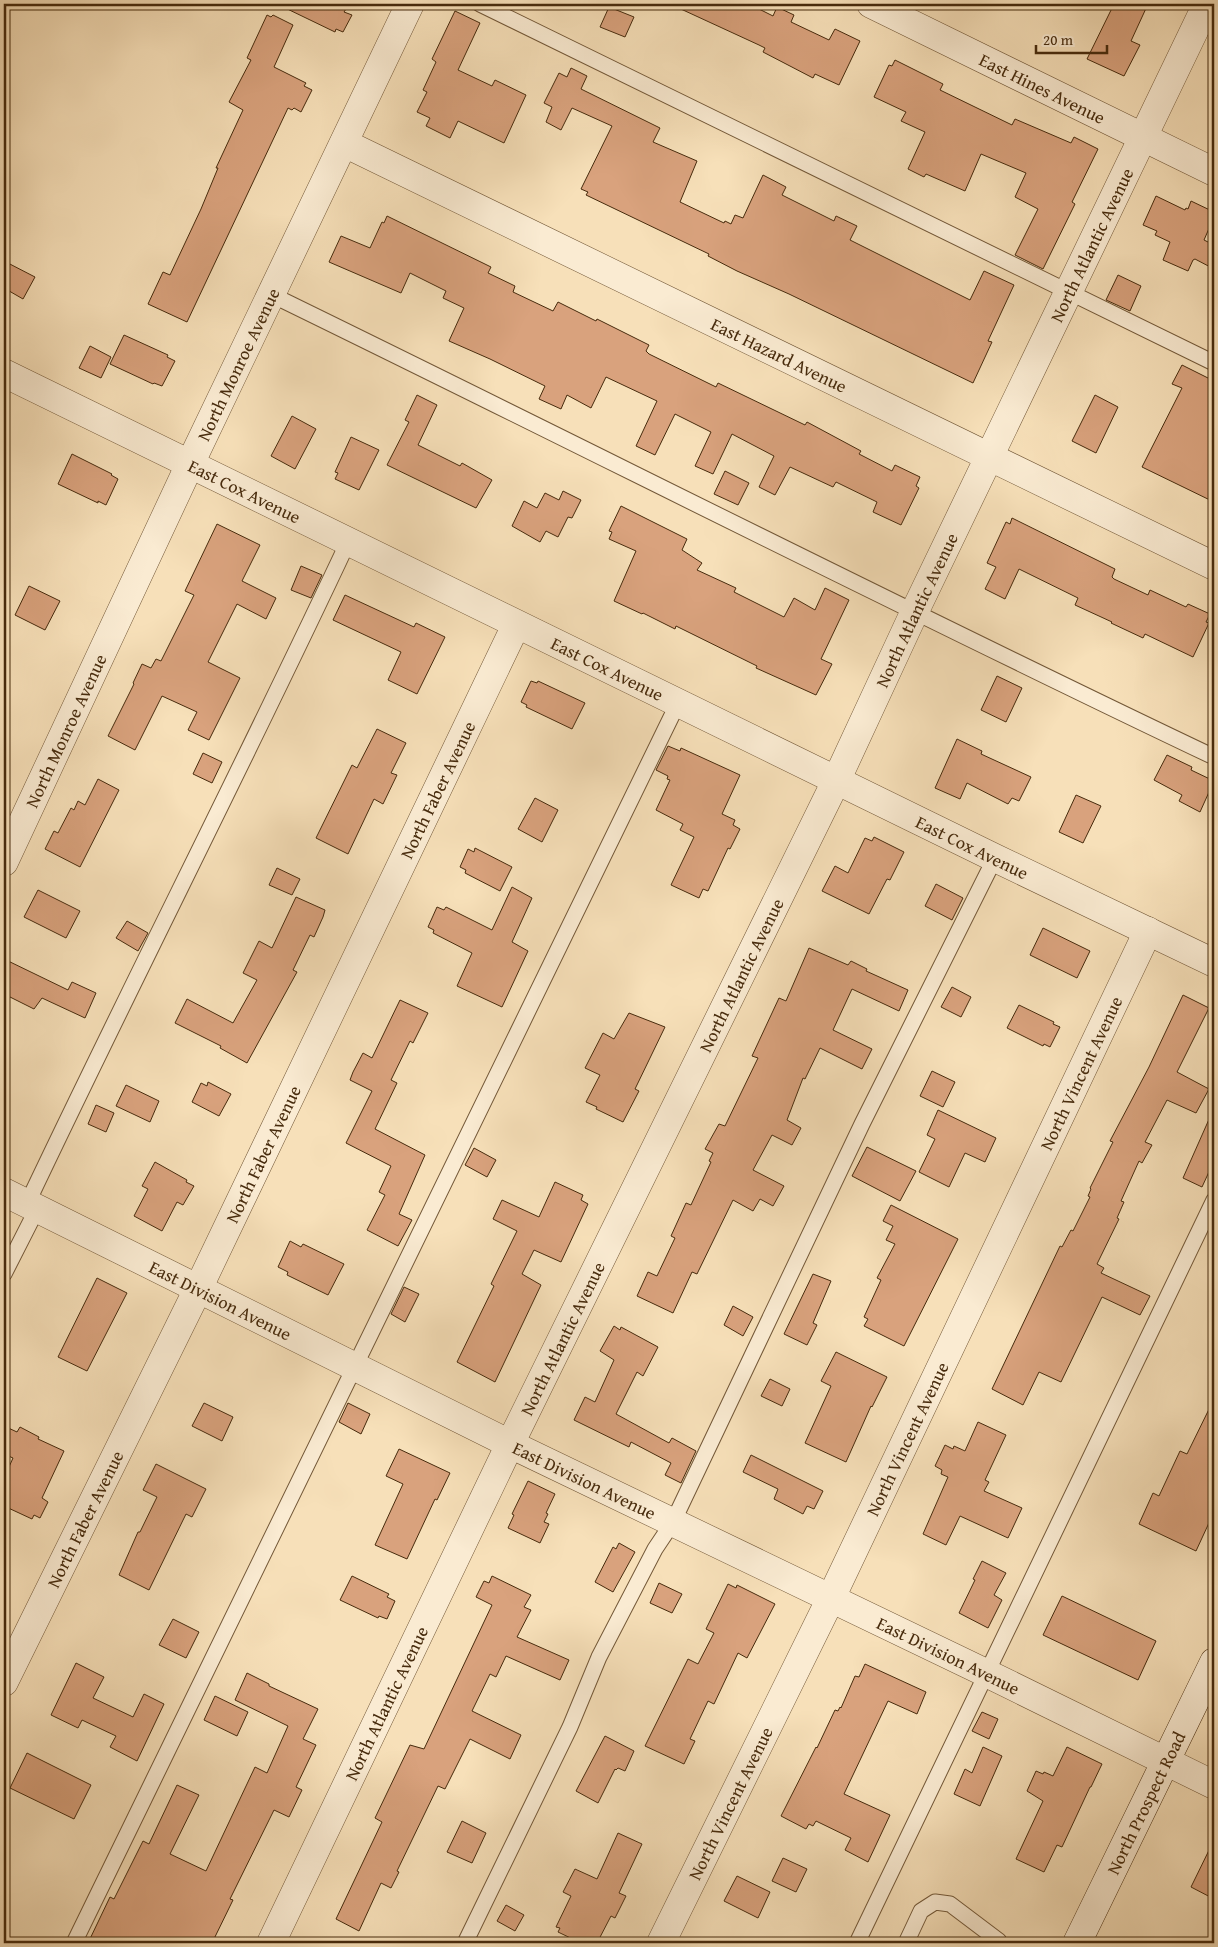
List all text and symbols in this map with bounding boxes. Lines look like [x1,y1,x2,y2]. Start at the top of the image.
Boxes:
scale bar [1036,22,1107,54]
text: 20 m [1043,29,1074,50]
street label: East Hines Avenue [975,46,1110,130]
street label: North Atlantic Avenue [1042,163,1140,327]
street label: North Monroe Avenue [190,283,286,445]
street label: East Hazard Avenue [707,310,852,399]
street label: East Cox Avenue [184,452,306,530]
street label: North Atlantic Avenue [868,528,964,692]
street label: East Cox Avenue [547,629,668,707]
street label: North Monroe Avenue [18,649,113,812]
street label: North Faber Avenue [393,716,482,863]
street label: East Cox Avenue [911,808,1033,886]
street label: North Atlantic Avenue [691,893,790,1057]
street label: North Vincent Avenue [1032,991,1129,1155]
street label: North Faber Avenue [218,1081,307,1227]
street label: East Division Avenue [145,1253,296,1347]
street label: North Atlantic Avenue [513,1257,611,1420]
street label: North Vincent Avenue [858,1357,955,1520]
street label: East Division Avenue [508,1434,661,1526]
street label: North Faber Avenue [39,1446,130,1592]
street label: East Division Avenue [872,1609,1025,1701]
street label: North Atlantic Avenue [337,1621,434,1785]
street label: North Vincent Avenue [681,1722,779,1884]
street label: North Prospect Road [1099,1726,1192,1879]

